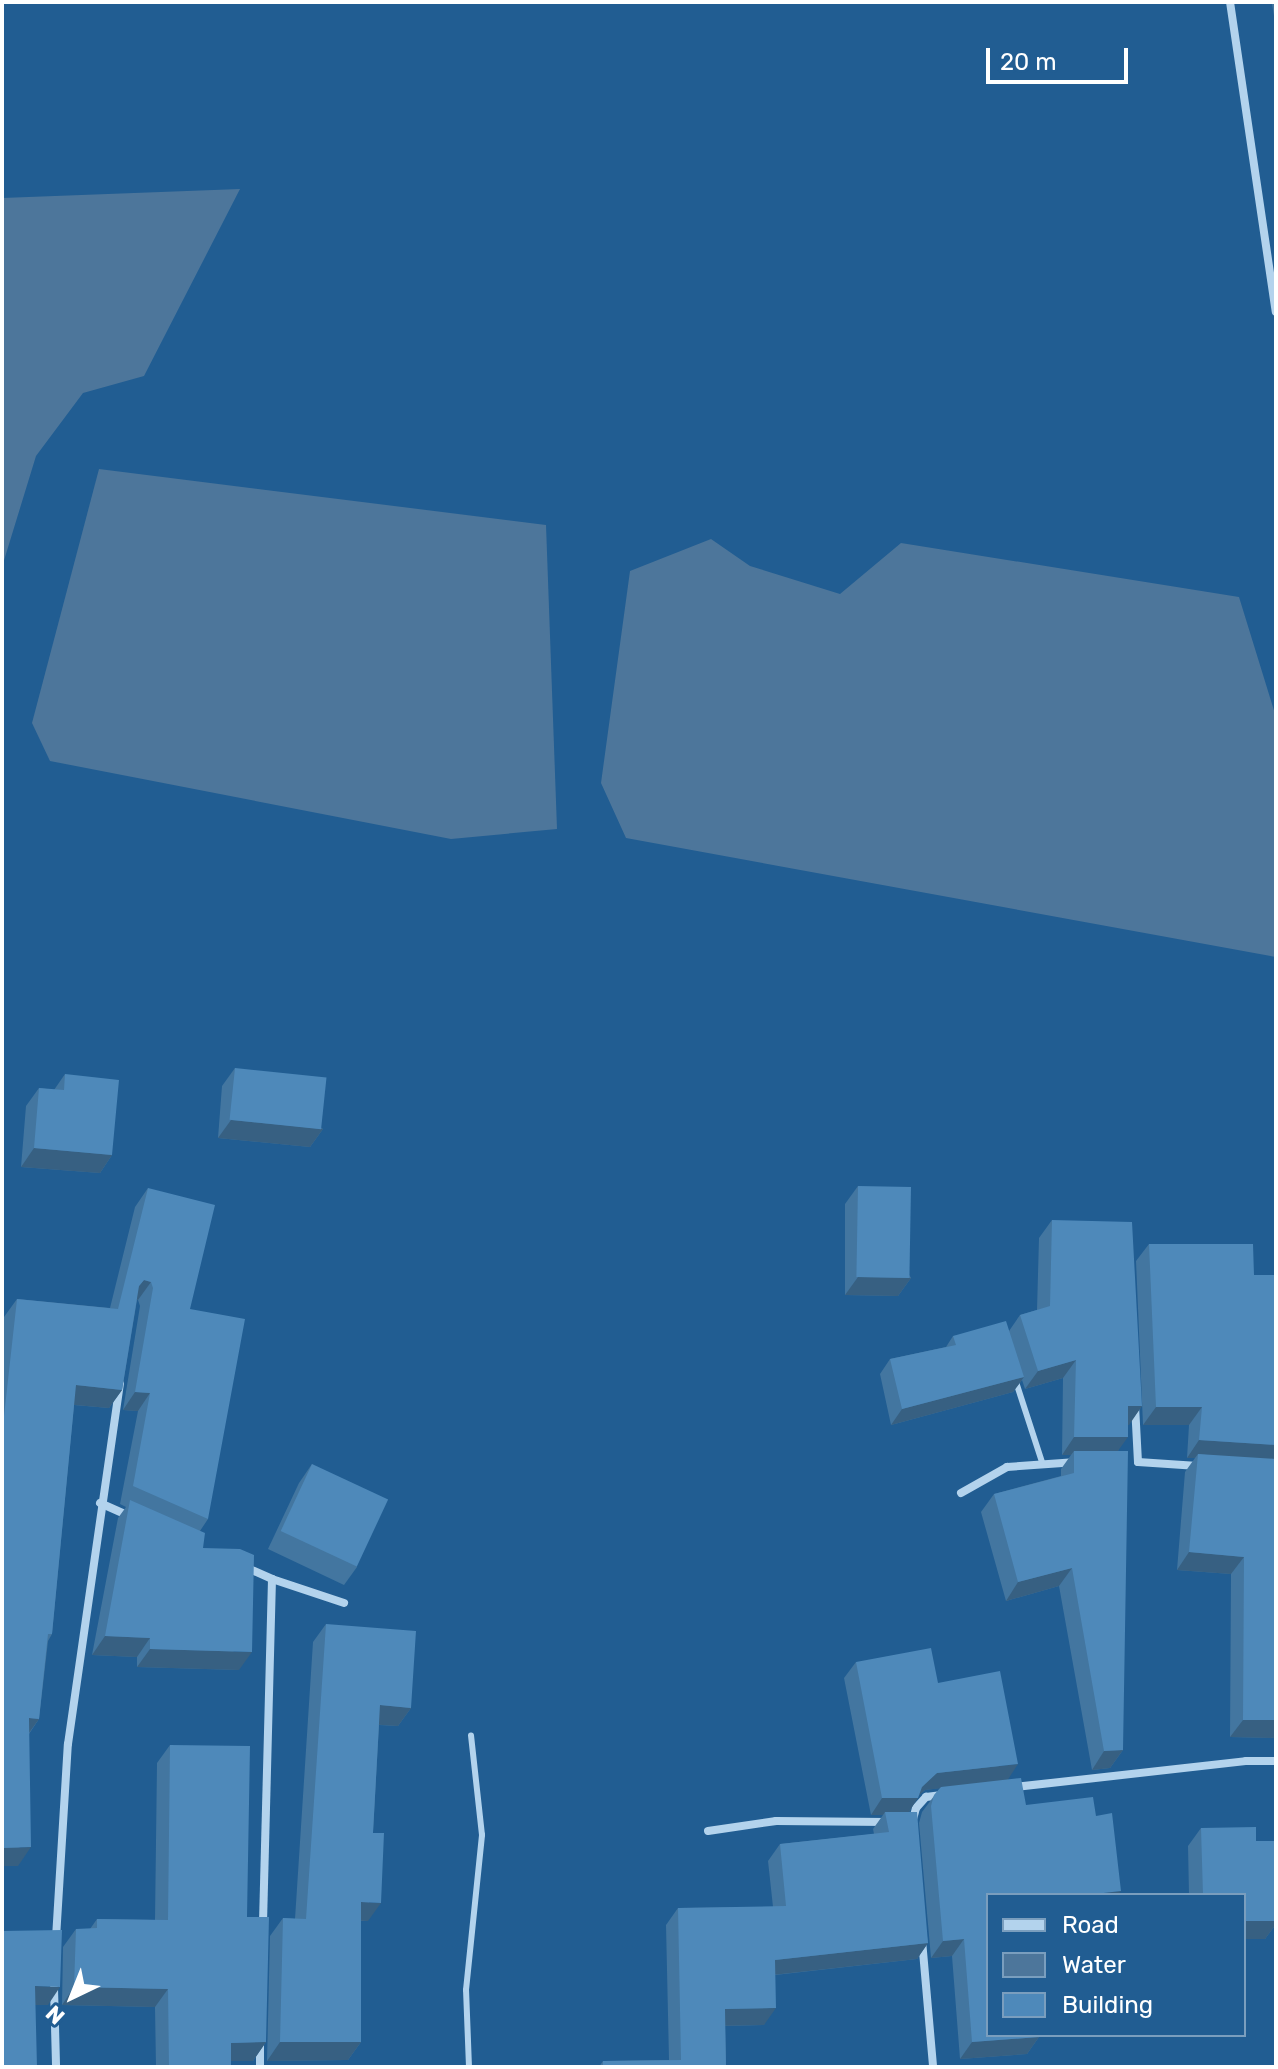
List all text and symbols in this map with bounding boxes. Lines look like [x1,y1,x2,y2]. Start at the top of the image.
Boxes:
scale bar [990,32,1132,82]
text: 20 m [1000,48,1057,76]
legend [986,1893,1246,2037]
text: Road [1062,1911,1119,1939]
text: Water [1062,1951,1126,1979]
north arrow [32,1957,112,2037]
text: Building [1062,1991,1153,2019]
text: N [40,2000,70,2030]

